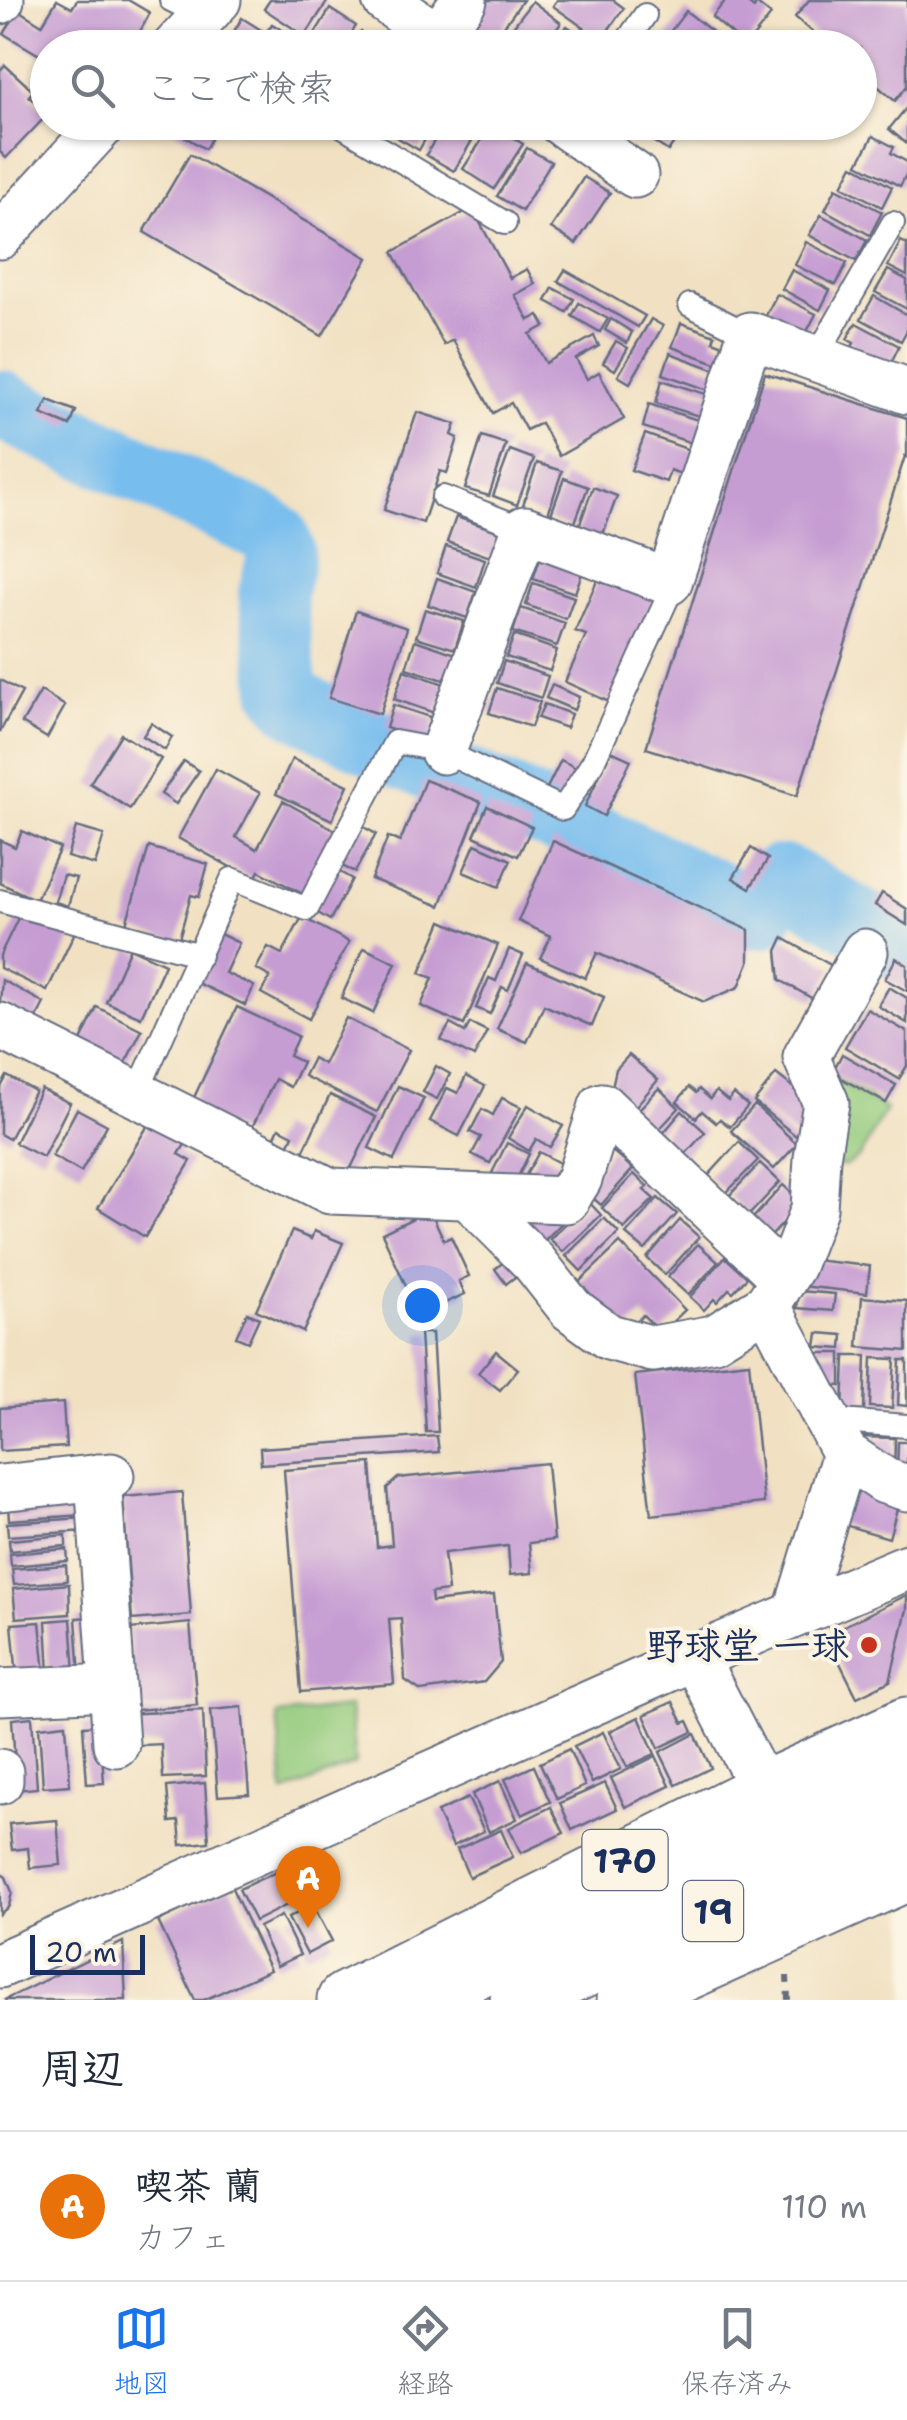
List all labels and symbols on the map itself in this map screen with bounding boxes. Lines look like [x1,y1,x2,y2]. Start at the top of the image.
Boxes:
your location [397,1280,448,1331]
place label: 野球堂 一球 [646,1620,849,1671]
marker: 野球堂 一球 [858,1634,880,1656]
road number: 170 [582,1830,668,1890]
pin: A [276,1846,340,1928]
road number: 19 [683,1881,743,1941]
scale bar [30,1930,145,1974]

